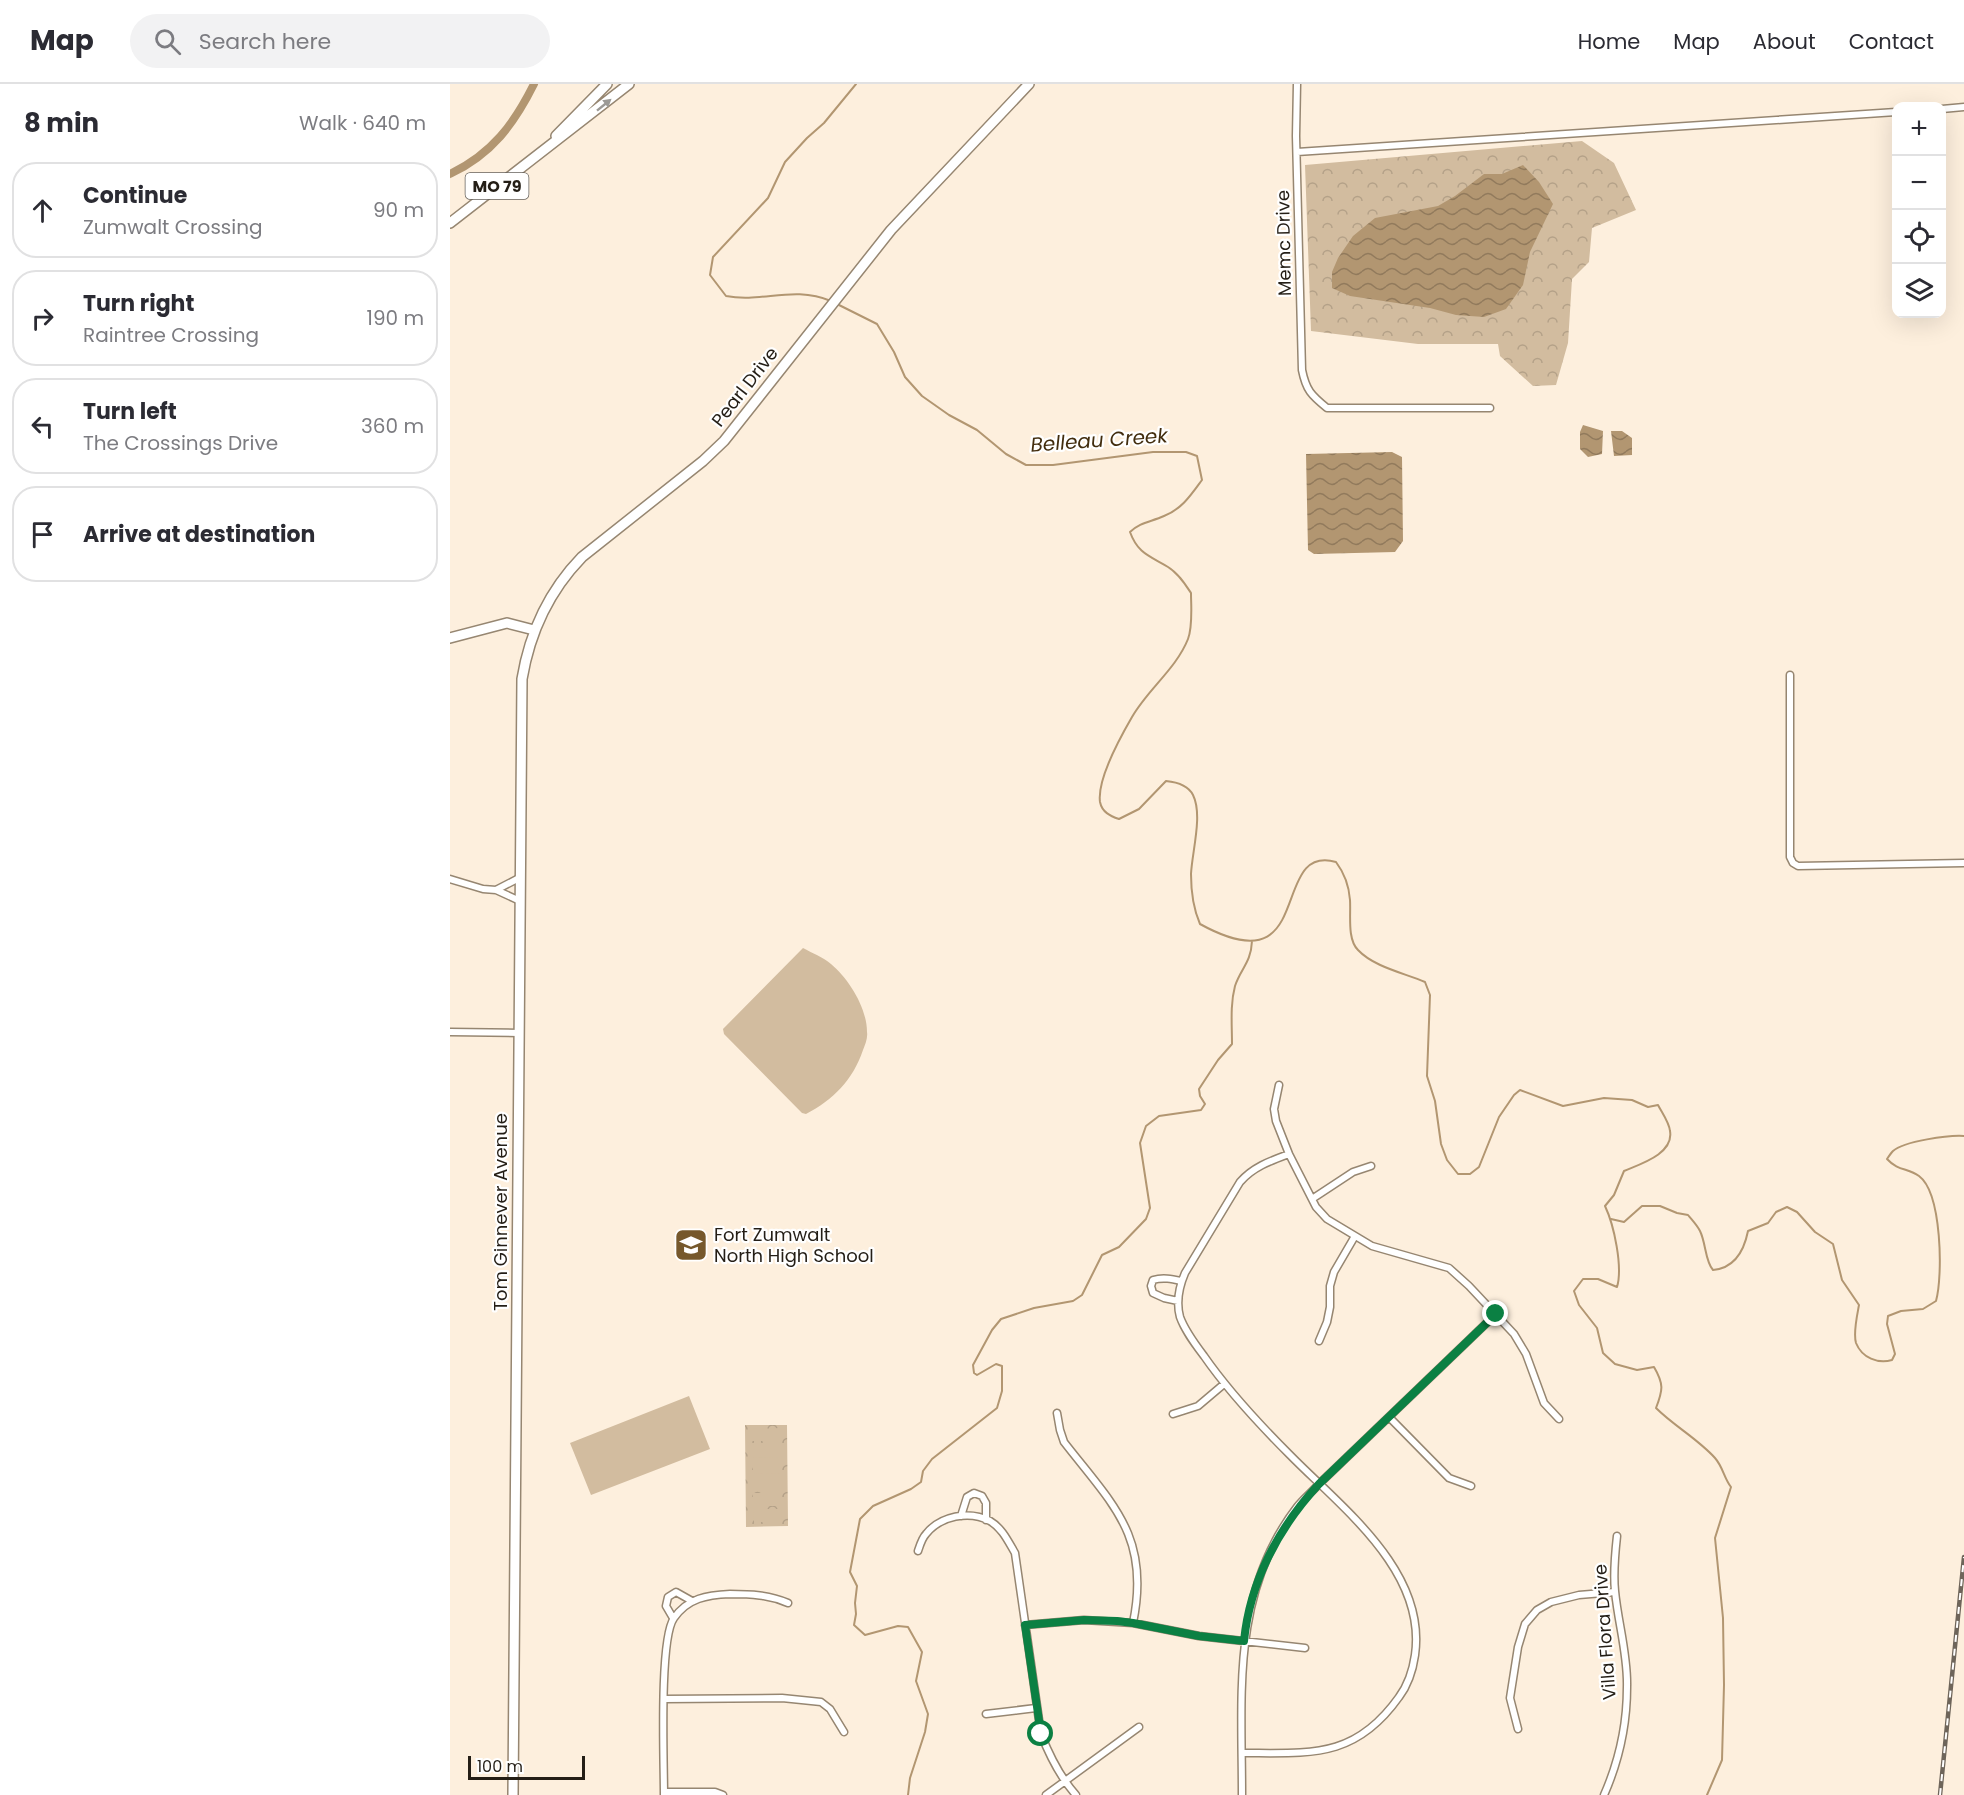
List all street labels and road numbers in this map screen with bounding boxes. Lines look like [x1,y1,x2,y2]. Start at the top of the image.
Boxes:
road number: MO 79 [465,173,528,199]
street label: Memc Drive [1270,190,1297,296]
street label: Pearl Drive [706,342,784,432]
street label: Tom Ginnever Avenue [488,1113,513,1311]
street label: Villa Flora Drive [1587,1563,1622,1701]

